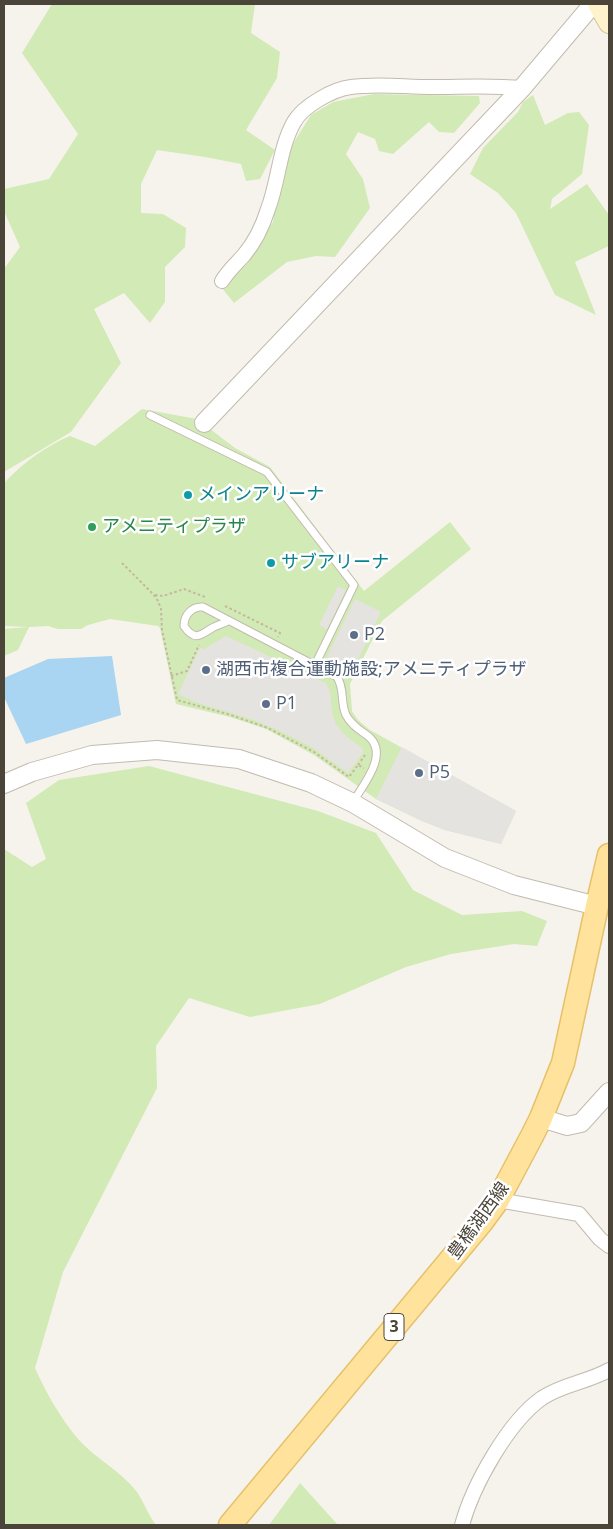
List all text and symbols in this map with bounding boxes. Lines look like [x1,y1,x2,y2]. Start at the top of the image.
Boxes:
place label: メインアリーナ [198,484,324,506]
marker: メインアリーナ [182,489,194,501]
place label: アメニティプラザ [102,516,246,538]
marker: アメニティプラザ [86,521,98,533]
place label: サブアリーナ [281,552,389,574]
marker: サブアリーナ [265,557,277,569]
place label: P2 [364,624,385,646]
marker: P2 [348,629,360,641]
place label: 湖西市複合運動施設;アメニティプラザ [216,659,527,681]
marker: 湖西市複合運動施設;アメニティプラザ [200,664,212,676]
place label: P1 [276,693,297,715]
marker: P1 [260,698,272,710]
place label: P5 [429,762,450,784]
marker: P5 [413,767,425,779]
street label: 豊橋湖西線 [444,1178,514,1264]
road number: 3 [384,1314,404,1340]

